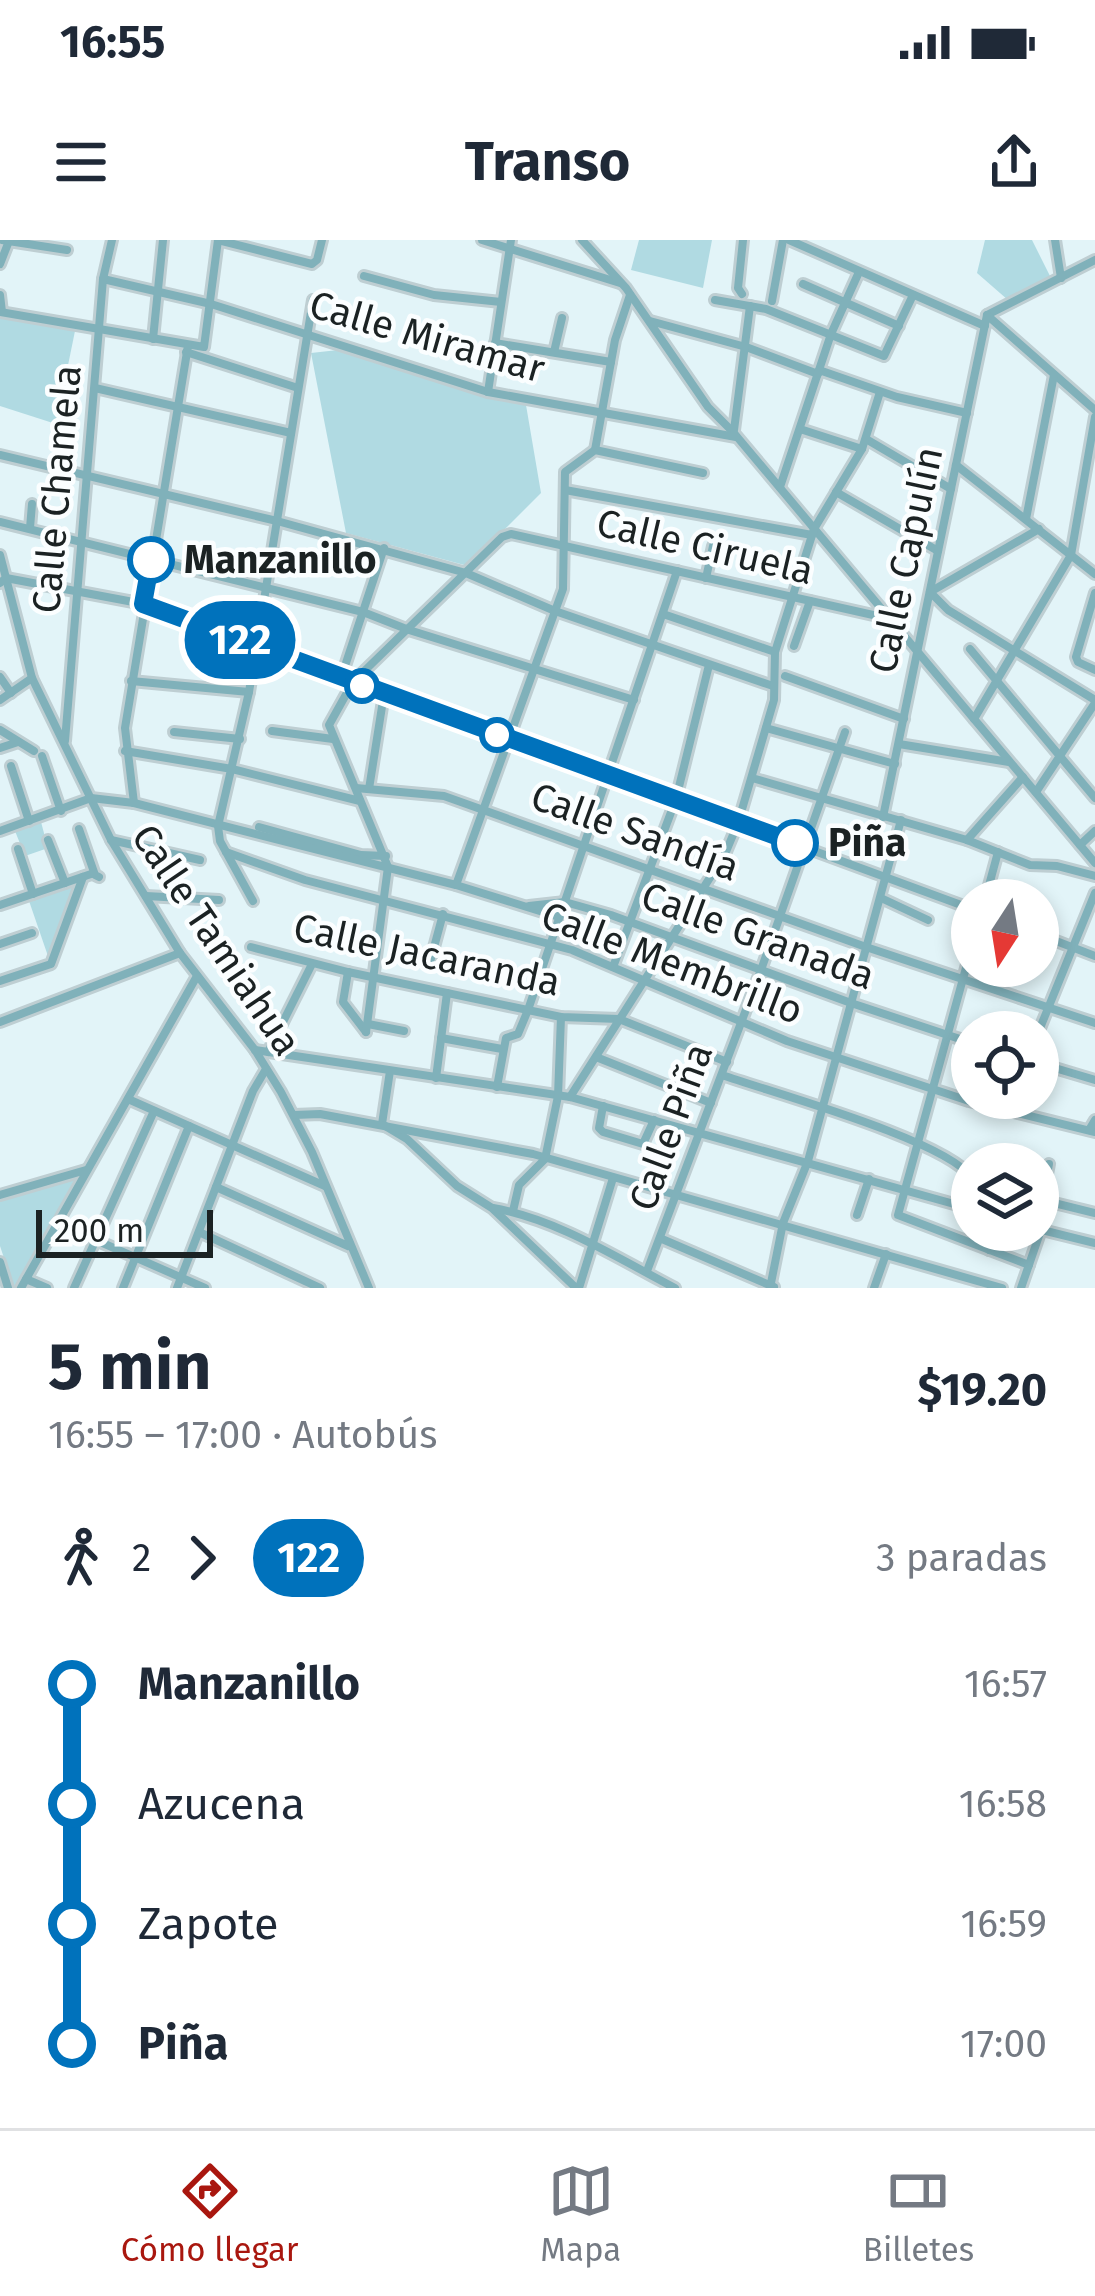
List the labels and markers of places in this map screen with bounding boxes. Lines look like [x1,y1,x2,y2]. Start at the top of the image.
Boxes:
place label: Manzanillo [184,537,376,583]
marker: Manzanillo [129,538,173,582]
unlabelled marker [346,670,378,702]
unlabelled marker [481,719,513,751]
place label: Piña [828,820,906,866]
marker: Piña [773,821,817,865]

